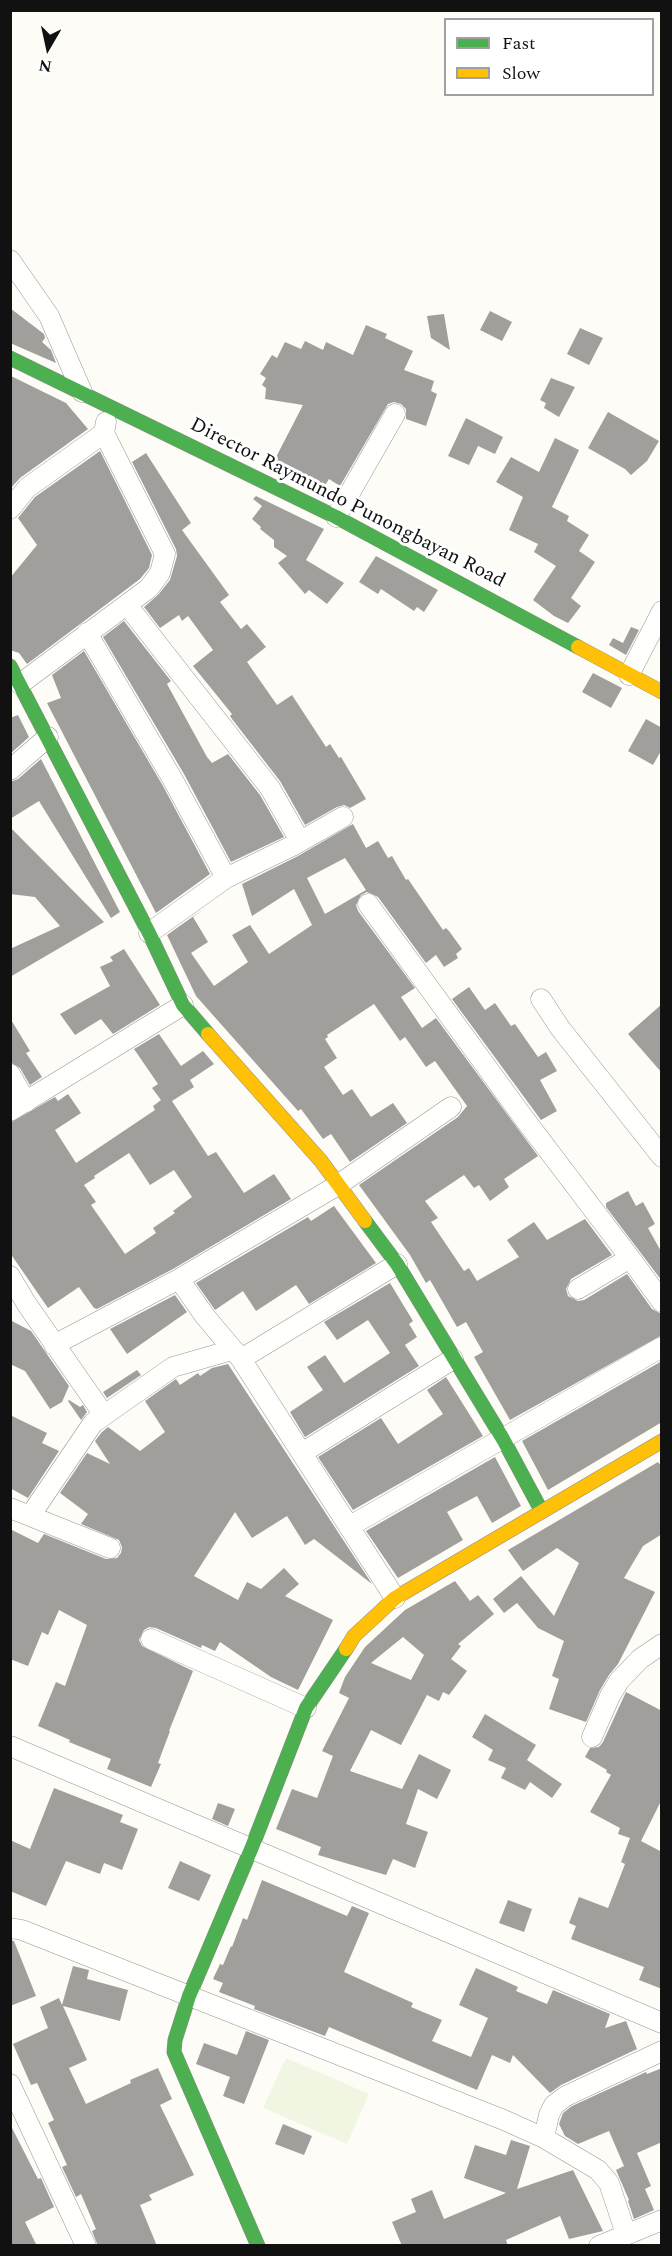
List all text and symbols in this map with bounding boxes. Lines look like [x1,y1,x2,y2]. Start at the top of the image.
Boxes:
north arrow [18,18,78,78]
legend [444,18,654,96]
text: Fast [502,30,535,57]
text: N [37,53,54,79]
text: Slow [502,60,540,87]
street label: Director Raymundo Punongbayan Road [185,414,509,594]

